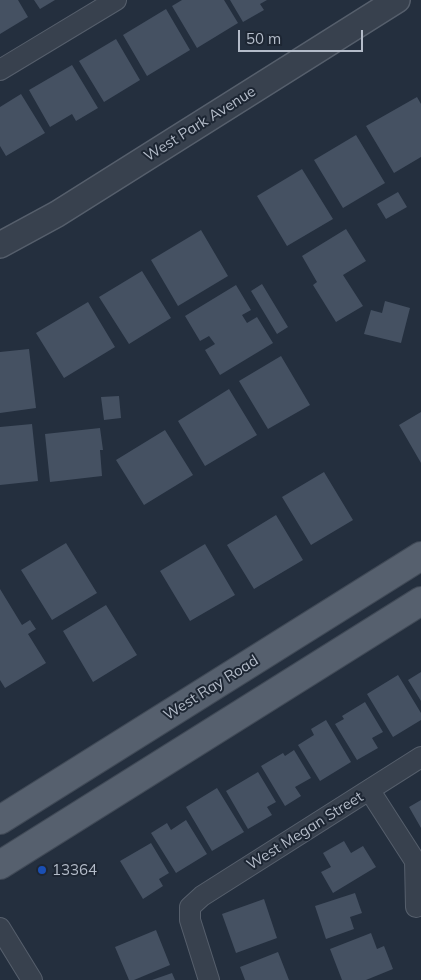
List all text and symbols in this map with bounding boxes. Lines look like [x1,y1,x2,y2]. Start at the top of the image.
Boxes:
scale bar [241,20,366,52]
text: 50 m [246,29,281,48]
street label: West Park Avenue [141,82,259,166]
street label: West Ray Road [160,652,262,724]
street label: West Megan Street [244,788,366,874]
place label: 13364 [52,861,97,879]
marker: 13364 [36,864,48,876]

